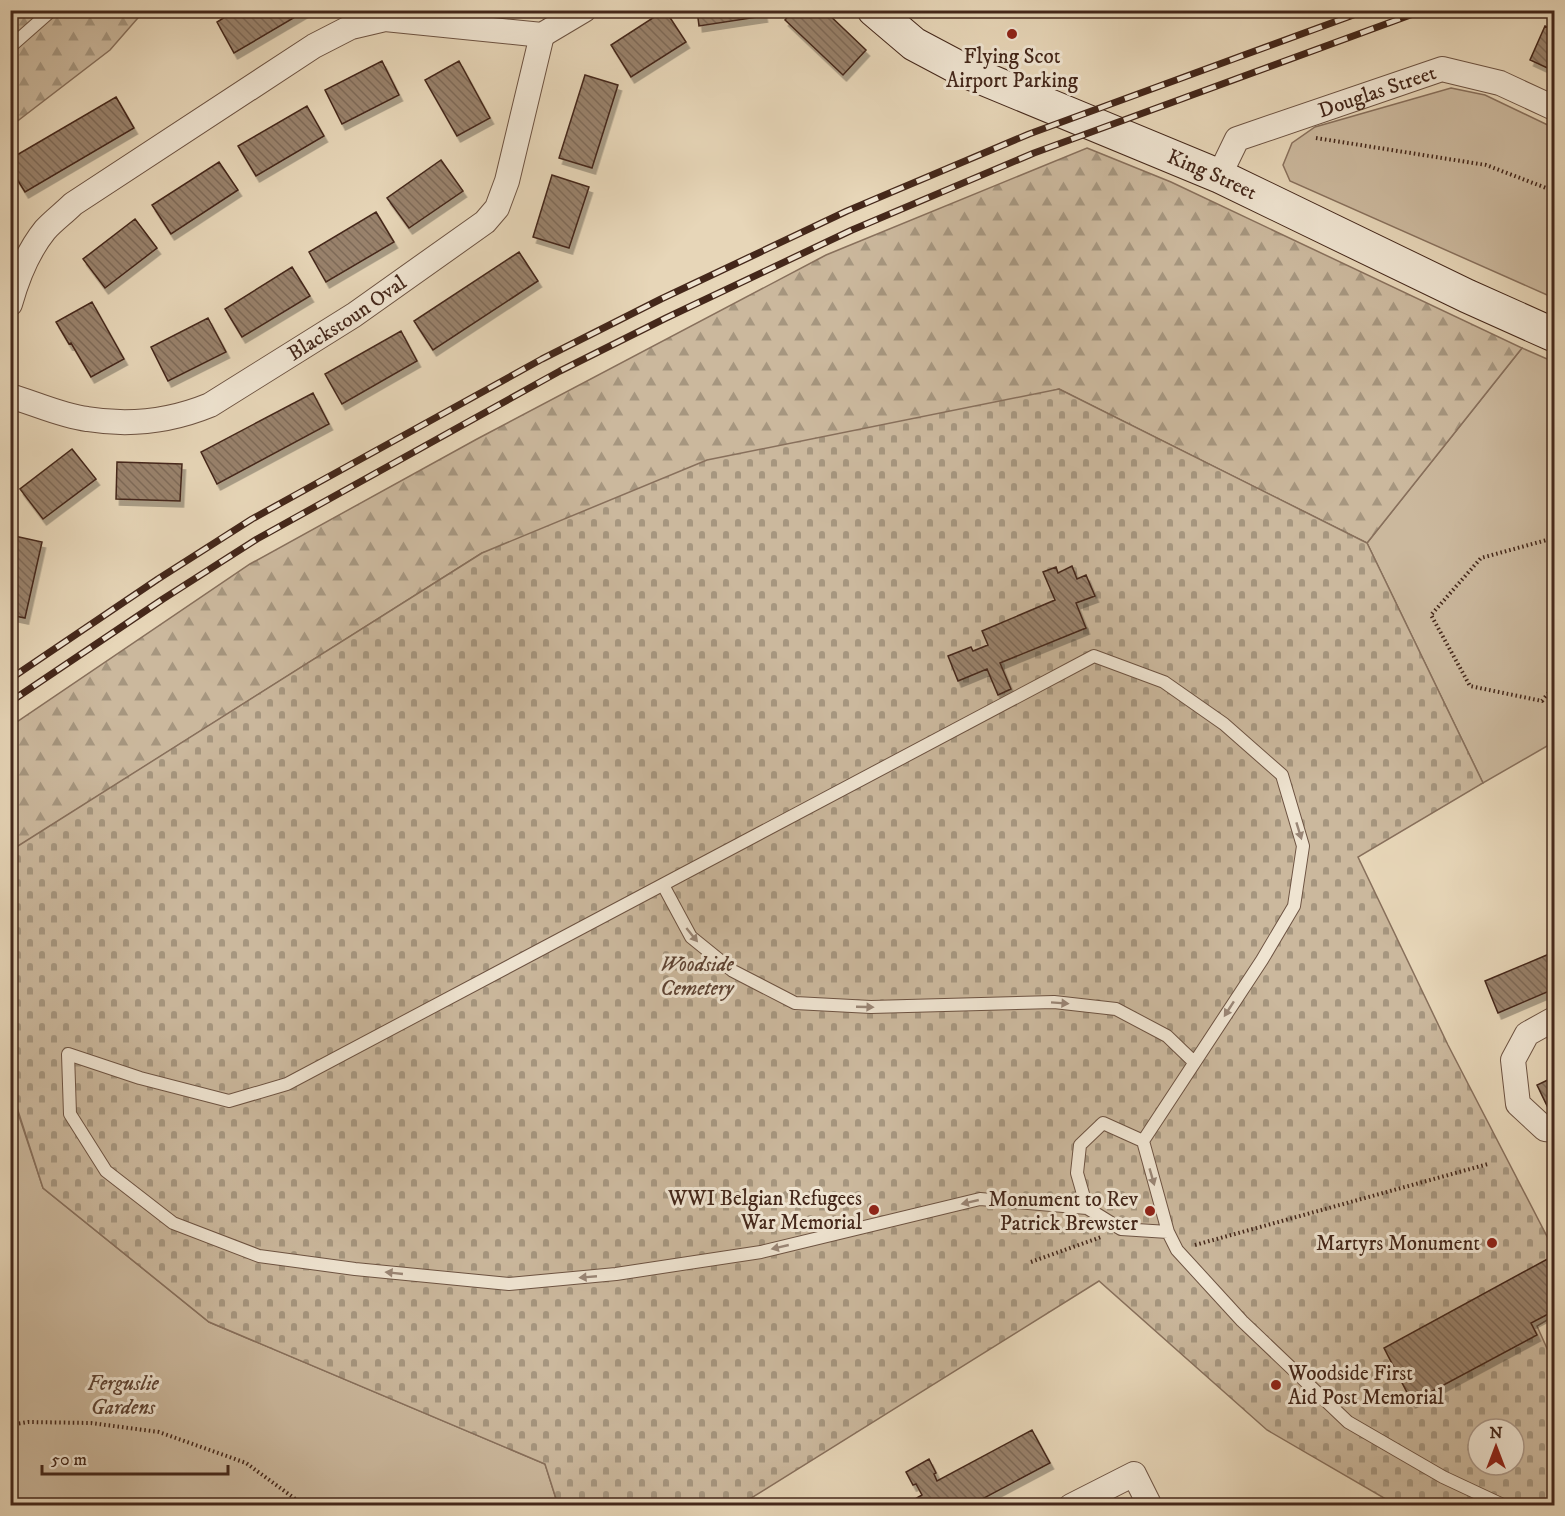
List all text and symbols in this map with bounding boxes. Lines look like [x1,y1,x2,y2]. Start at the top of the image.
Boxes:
marker: Flying Scot Airport Parking [1005,27,1019,41]
place label: Flying Scot Airport Parking [946,44,1079,94]
street label: Douglas Street [1315,60,1440,124]
street label: King Street [1163,144,1261,206]
street label: Blackstoun Oval [283,270,412,367]
one-way arrow [1295,822,1304,840]
one-way arrow [685,927,698,943]
park label: Woodside Cemetery [660,952,735,1002]
one-way arrow [1050,998,1069,1007]
one-way arrow [1224,1001,1235,1017]
one-way arrow [855,1002,874,1011]
one-way arrow [1148,1168,1157,1186]
place label: WWI Belgian Refugees War Memorial [667,1186,863,1236]
place label: Monument to Rev Patrick Brewster [988,1187,1139,1237]
one-way arrow [961,1197,979,1207]
marker: WWI Belgian Refugees War Memorial [867,1203,881,1217]
marker: Monument to Rev Patrick Brewster [1143,1204,1157,1218]
place label: Martyrs Monument [1316,1231,1480,1257]
marker: Martyrs Monument [1485,1236,1499,1250]
one-way arrow [771,1242,789,1252]
one-way arrow [384,1268,403,1278]
one-way arrow [578,1272,597,1282]
place label: Woodside First Aid Post Memorial [1287,1361,1445,1411]
park label: Ferguslie Gardens [87,1371,159,1421]
marker: Woodside First Aid Post Memorial [1269,1378,1283,1392]
north arrow [1466,1417,1526,1477]
text: N [1489,1423,1503,1443]
scale bar [42,1438,228,1476]
text: 50 m [51,1449,87,1471]

